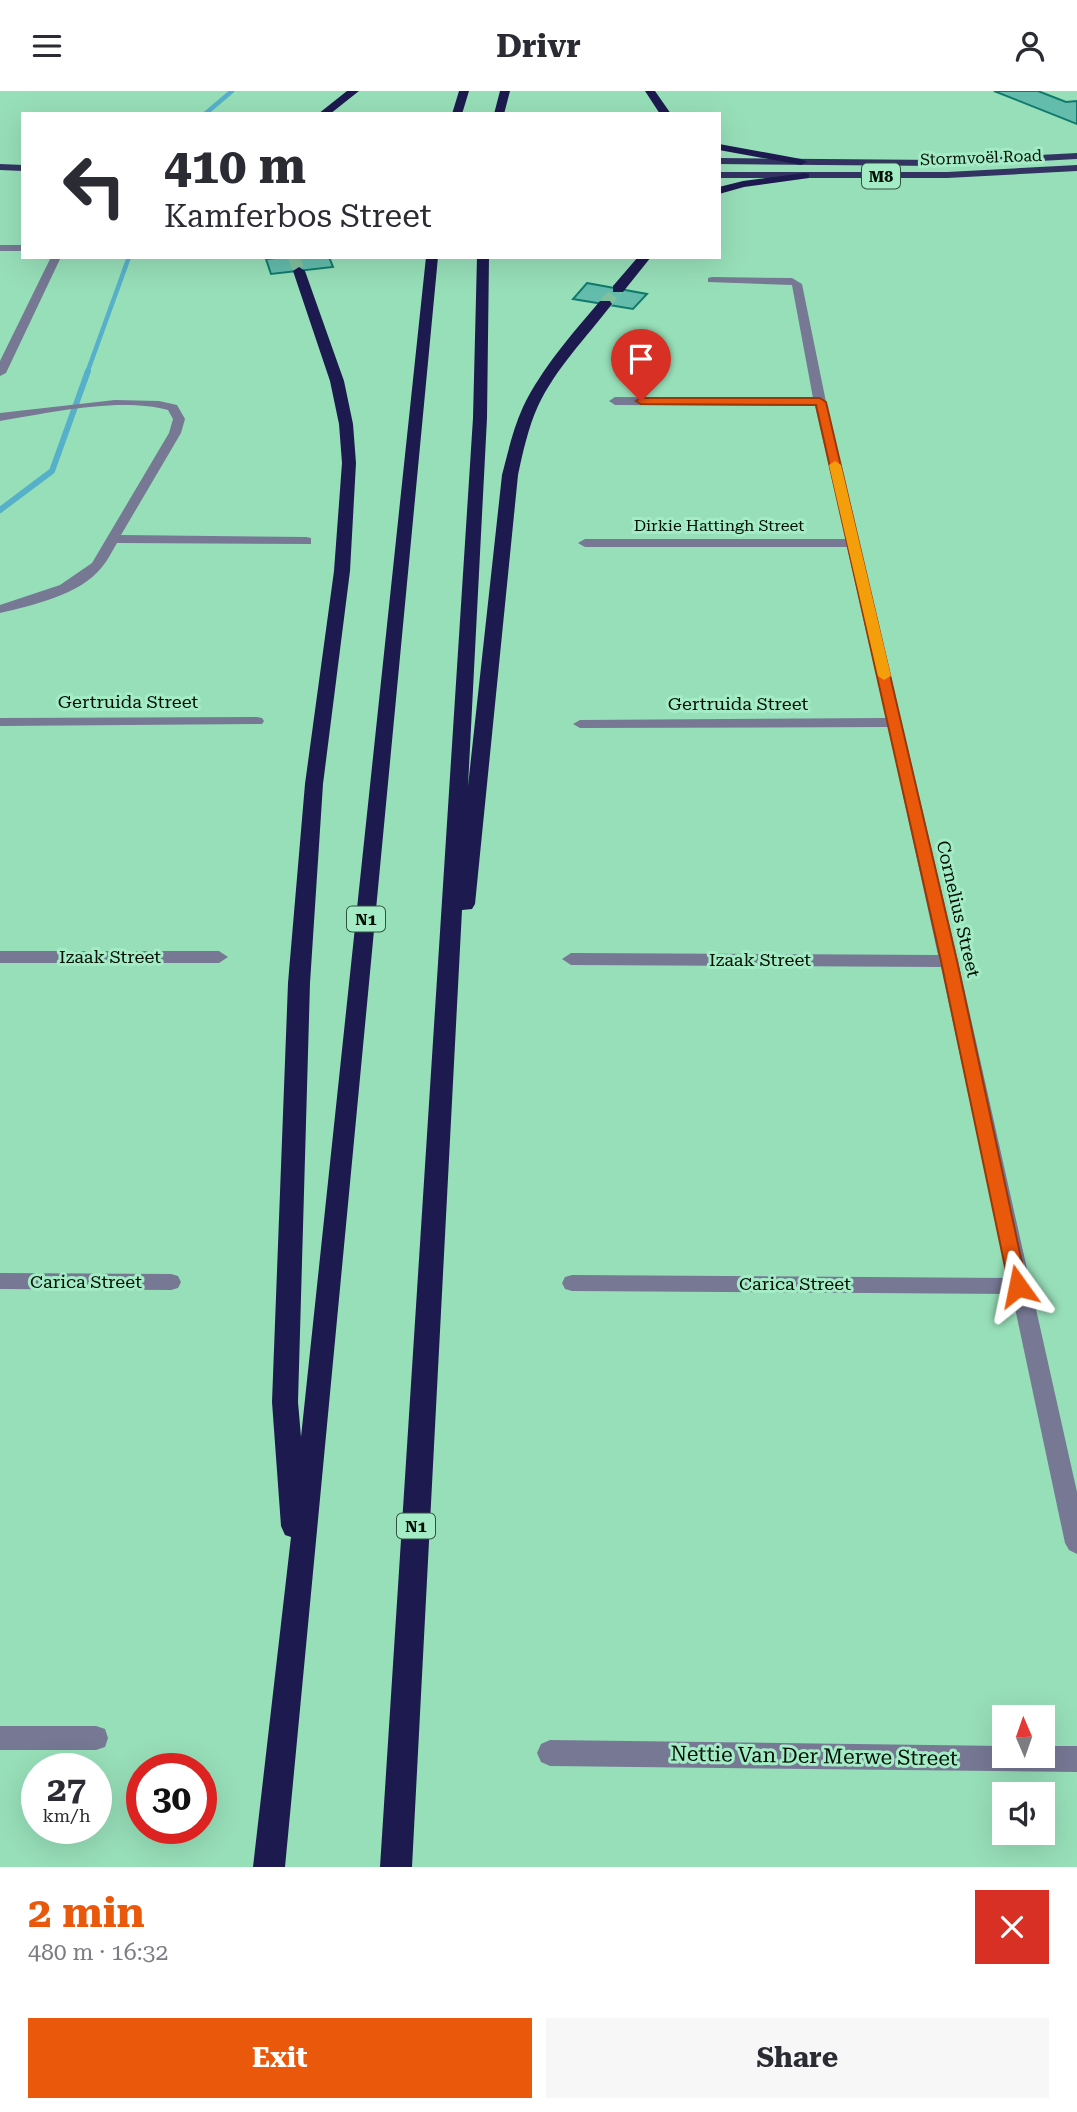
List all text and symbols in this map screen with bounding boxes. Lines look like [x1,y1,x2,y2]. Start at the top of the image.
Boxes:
icon: menu [28,27,66,65]
text: Drivr [496,27,581,65]
icon: person [1011,27,1049,65]
text: 410 m [164,138,306,195]
icon: left [49,140,140,231]
street label: Stormvoël Road [920,146,1042,169]
road number: M8 [862,163,900,188]
text: Kamferbos Street [164,197,432,235]
pin [611,329,671,401]
icon: arrive [622,340,660,378]
street label: Dirkie Hattingh Street [634,516,804,535]
street label: Gertruida Street [58,691,199,712]
street label: Gertruida Street [668,693,809,714]
street label: Cornelius Street [933,838,985,980]
road number: N1 [347,907,385,932]
street label: Izaak Street [59,946,161,967]
street label: Izaak Street [709,949,811,970]
position arrow [981,1249,1055,1323]
street label: Carica Street [30,1271,142,1292]
street label: Carica Street [739,1273,851,1294]
road number: N1 [397,1513,435,1539]
north arrow [992,1705,1055,1767]
map controls [992,1705,1055,1845]
street label: Nettie Van Der Merwe Street [670,1741,958,1771]
speed limit sign: 30 [126,1753,217,1844]
text: 27 [47,1769,86,1810]
button: sound [992,1782,1055,1845]
text: km/h [42,1805,91,1826]
text: 2 min [28,1888,145,1937]
button: close [975,1890,1049,1964]
text: 480 m · 16:32 [28,1939,168,1966]
button: Exit [28,2018,532,2098]
button: Share [546,2018,1049,2098]

